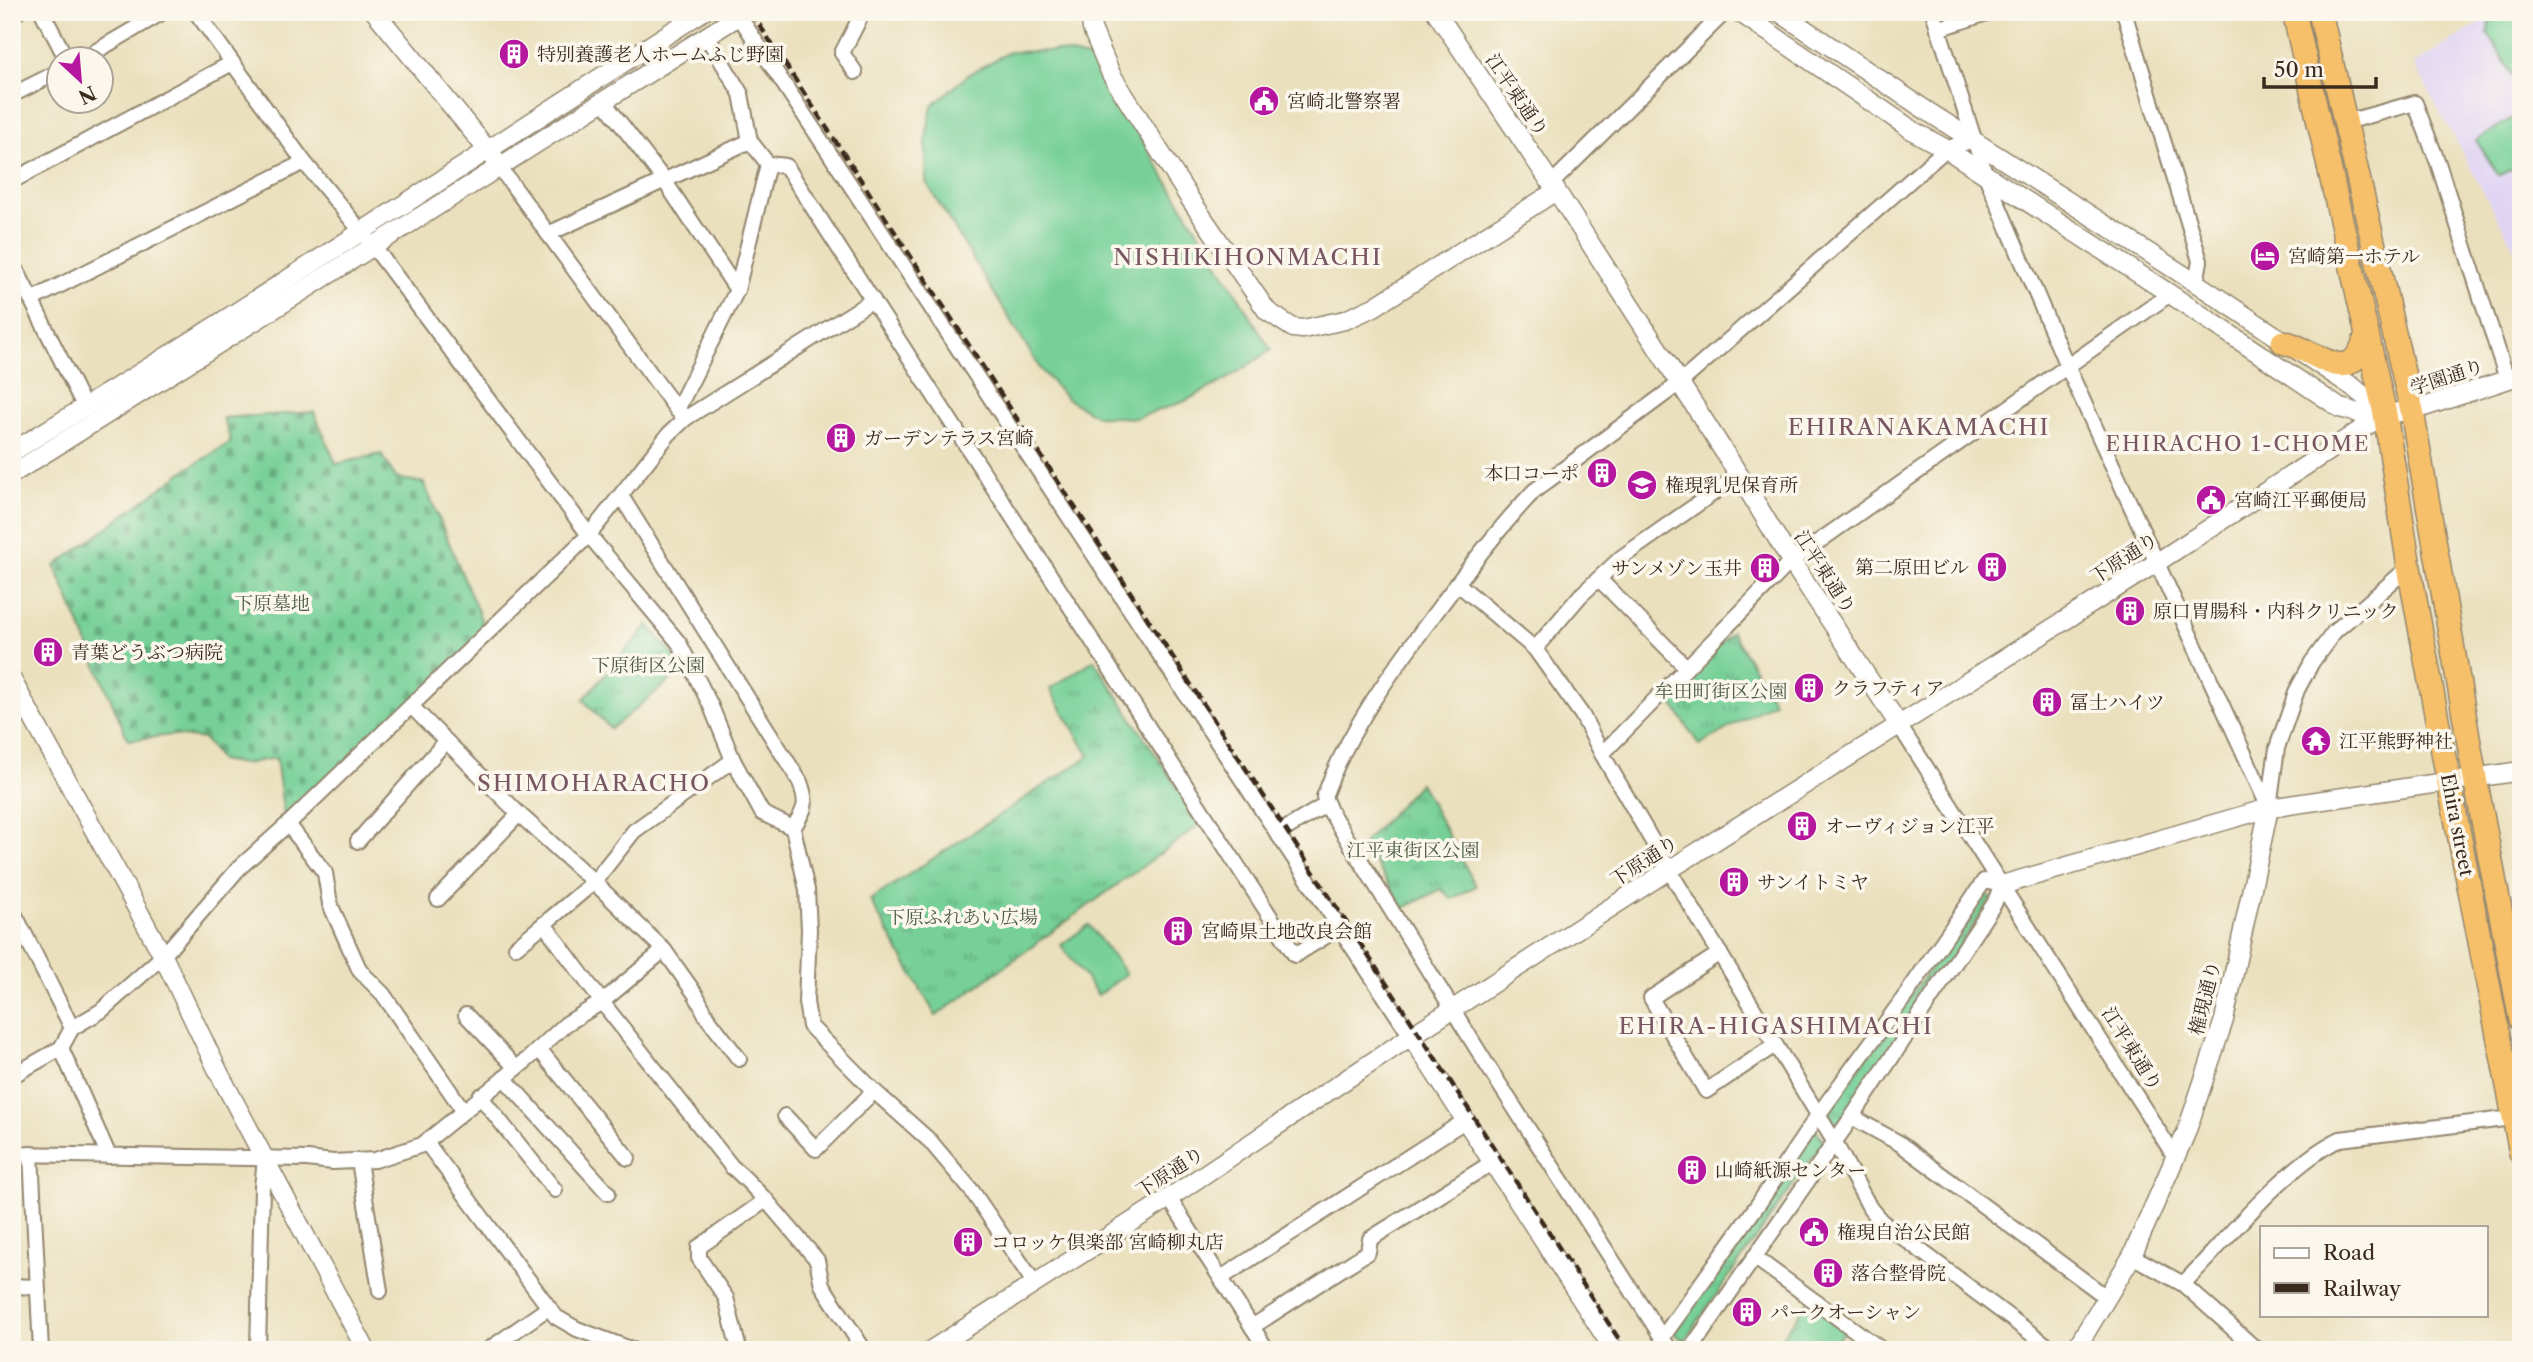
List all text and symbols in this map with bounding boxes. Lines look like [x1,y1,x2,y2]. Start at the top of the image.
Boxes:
building icon: 特別養護老人ホームふじ野園 [497,37,531,71]
place label: 特別養護老人ホームふじ野園 [537,43,784,66]
north arrow [46,46,116,116]
scale bar [2264,46,2376,90]
street label: 江平東通り [1481,49,1553,141]
text: 50 m [2274,57,2324,82]
text: N [75,81,100,109]
public building icon: 宮崎北警察署 [1247,84,1281,118]
place label: 宮崎北警察署 [1287,90,1401,113]
hotel icon: 宮崎第一ホテル [2248,239,2282,273]
district label: NISHIKIHONMACHI [1113,243,1383,271]
place label: 宮崎第一ホテル [2288,245,2420,268]
street label: 学園通り [2407,354,2487,400]
district label: EHIRANAKAMACHI [1788,413,2050,441]
building icon: ガーデンテラス宮崎 [824,421,858,455]
place label: ガーデンテラス宮崎 [864,427,1034,450]
district label: EHIRACHO 1-CHOME [2106,431,2370,456]
building icon: 本口コーポ [1585,456,1619,490]
place label: 本口コーポ [1484,462,1579,485]
school or university icon: 権現乳児保育所 [1625,468,1659,502]
place label: 権現乳児保育所 [1665,474,1798,497]
public building icon: 宮崎江平郵便局 [2194,483,2228,517]
place label: 宮崎江平郵便局 [2234,489,2367,512]
street label: 江平東通り [1789,526,1861,618]
street label: 下原通り [2086,528,2162,588]
building icon: 第二原田ビル [1975,550,2009,584]
building icon: サンメゾン玉井 [1748,551,1782,585]
place label: 第二原田ビル [1855,556,1969,579]
place label: サンメゾン玉井 [1611,557,1742,580]
park label: 下原墓地 [234,592,310,615]
building icon: 原口胃腸科・内科クリニック [2113,594,2147,628]
place label: 原口胃腸科・内科クリニック [2153,600,2399,623]
building icon: 青葉どうぶつ病院 [31,635,65,669]
place label: 青葉どうぶつ病院 [71,641,223,664]
park label: 下原街区公園 [591,654,705,677]
building icon: クラフティア [1792,671,1826,705]
place label: クラフティア [1832,677,1944,700]
park label: 牟田町街区公園 [1654,680,1788,703]
building icon: 冨士ハイツ [2030,685,2064,719]
place label: 冨士ハイツ [2070,691,2165,714]
temple icon: 江平熊野神社 [2299,724,2333,758]
place label: 江平熊野神社 [2339,730,2453,753]
district label: SHIMOHARACHO [477,769,711,797]
street label: Ehira street [2436,772,2478,879]
building icon: オーヴィジョン江平 [1785,809,1819,843]
place label: オーヴィジョン江平 [1825,815,1994,838]
street label: 下原通り [1606,831,1682,891]
park label: 江平東街区公園 [1346,839,1480,862]
building icon: サンイトミヤ [1717,865,1751,899]
place label: サンイトミヤ [1757,871,1869,894]
park label: 下原ふれあい広場 [886,906,1038,929]
building icon: 宮崎県土地改良会館 [1161,914,1195,948]
place label: 宮崎県土地改良会館 [1201,920,1372,943]
street label: 権現通り [2185,958,2225,1038]
street label: 江平東通り [2097,1003,2167,1095]
district label: EHIRA-HIGASHIMACHI [1618,1012,1934,1040]
street label: 下原通り [1132,1142,1208,1202]
building icon: 山崎紙源センター [1675,1153,1709,1187]
place label: 山崎紙源センター [1715,1159,1866,1182]
public building icon: 権現自治公民館 [1797,1215,1831,1249]
place label: 権現自治公民館 [1837,1221,1970,1244]
building icon: コロッケ倶楽部 宮崎柳丸店 [951,1225,985,1259]
legend [2260,1226,2488,1316]
place label: コロッケ倶楽部 宮崎柳丸店 [991,1231,1224,1254]
text: Road [2323,1240,2375,1265]
building icon: 落合整骨院 [1811,1256,1845,1290]
place label: 落合整骨院 [1851,1262,1946,1285]
text: Railway [2323,1276,2401,1301]
building icon: パークオーシャン [1730,1295,1764,1329]
place label: パークオーシャン [1770,1301,1921,1324]

